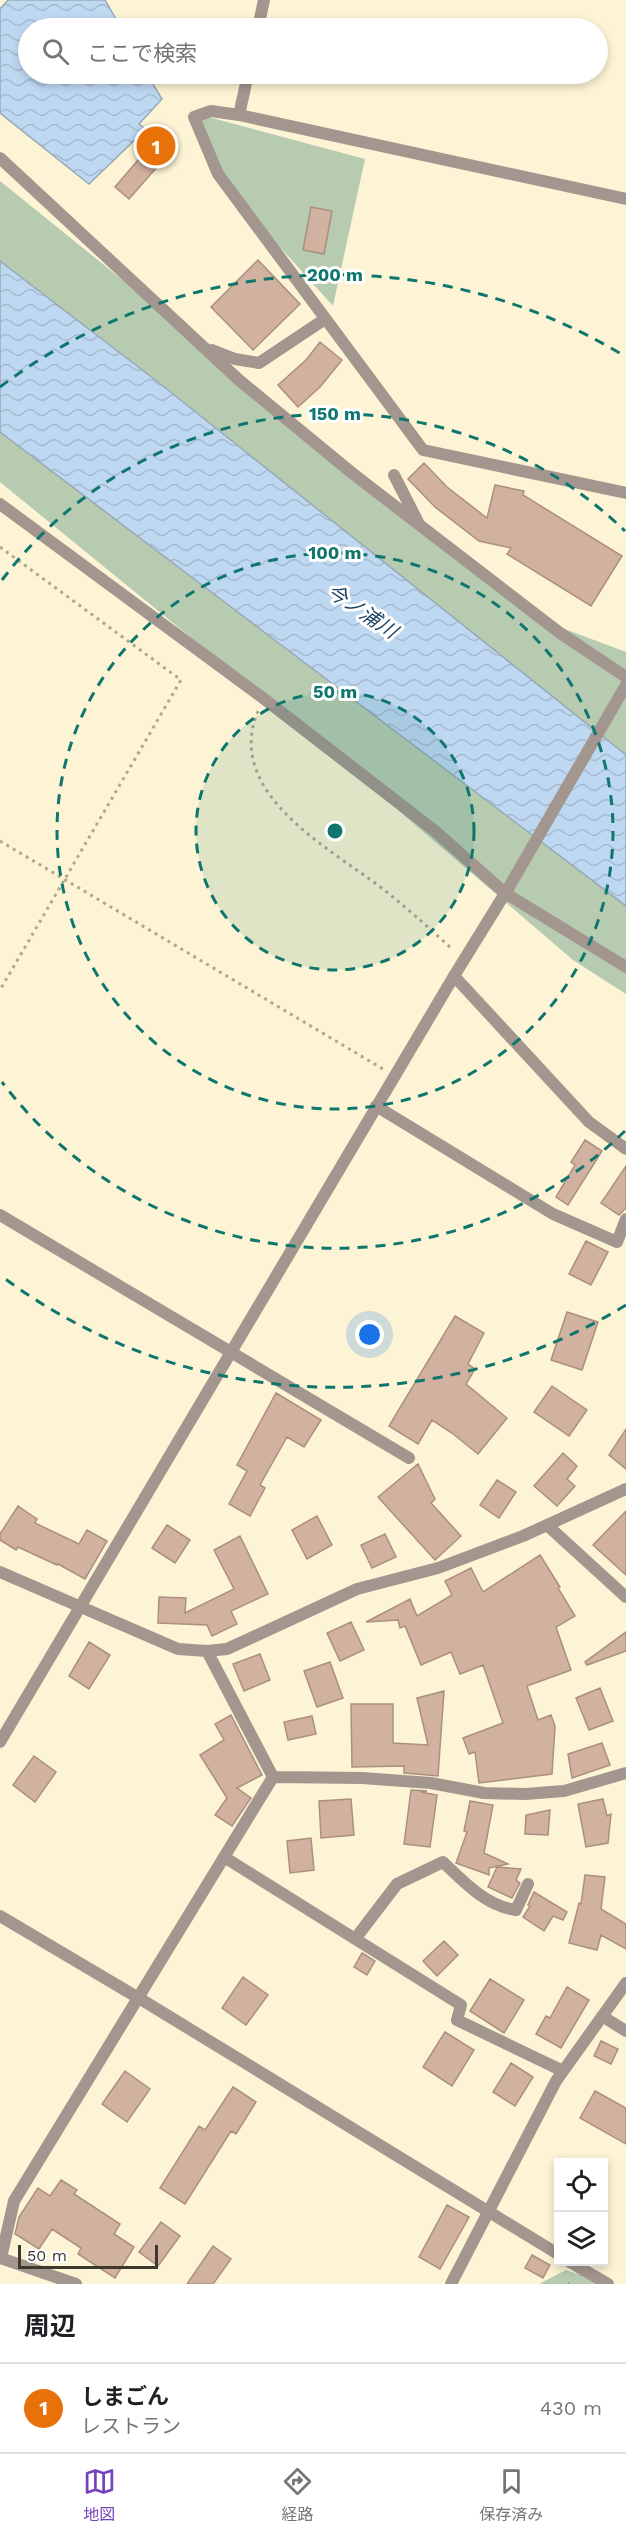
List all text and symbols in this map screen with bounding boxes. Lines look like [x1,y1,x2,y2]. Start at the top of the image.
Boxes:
search box [18,18,608,84]
icon: search [39,35,72,68]
text: ここで検索 [87,41,197,66]
pin: 1 [136,124,176,168]
text: 200 m [307,264,363,285]
text: 150 m [309,403,361,424]
text: 100 m [308,542,362,563]
water label: 今ノ浦川 [322,579,404,644]
text: 50 m [313,681,357,702]
centre of rings [325,821,345,841]
your location [355,1320,384,1349]
map controls [554,2158,608,2266]
button: locate [554,2158,608,2212]
button: layers [554,2212,608,2266]
scale bar [18,2242,158,2270]
text: 50 m [27,2246,67,2265]
text: 周辺 [24,2311,76,2341]
text: しまごん [81,2384,169,2409]
text: 1 [39,2396,48,2420]
text: 430 m [540,2396,602,2420]
text: レストラン [81,2414,181,2438]
tab: 地図 [83,2465,116,2525]
tab: 経路 [281,2465,314,2525]
tab: 保存済み [479,2465,543,2525]

